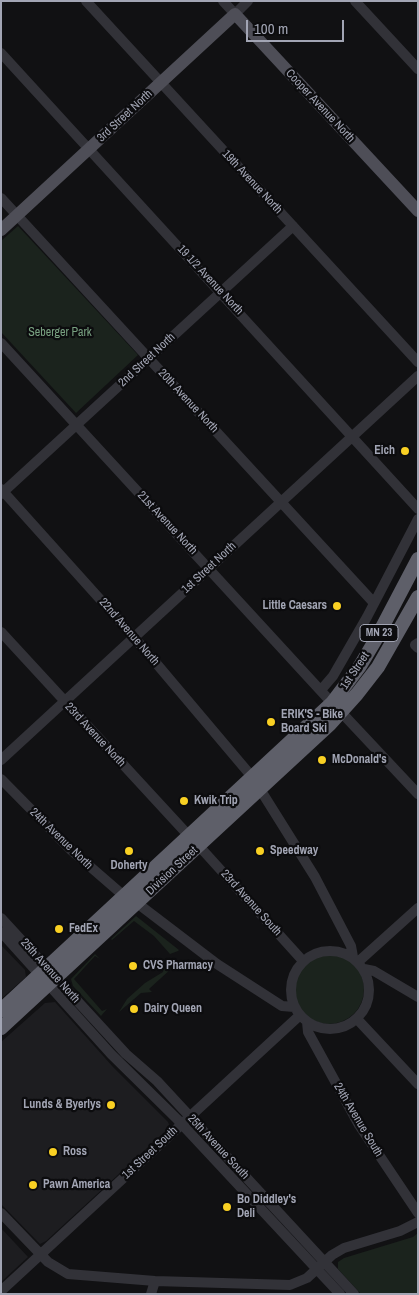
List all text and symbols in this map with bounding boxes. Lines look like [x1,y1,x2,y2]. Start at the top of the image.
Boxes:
scale bar [249,10,346,42]
text: 100 m [254,18,288,39]
street label: Cooper Avenue North [282,66,358,146]
street label: 3rd Street North [94,87,156,145]
street label: 19th Avenue North [219,147,285,217]
street label: 19 1/2 Avenue North [174,242,246,318]
park label: Seberger Park [28,326,92,340]
street label: 2nd Street North [116,330,178,390]
street label: 20th Avenue North [155,366,221,436]
place label: Eich [374,444,395,458]
marker: Eich [399,445,411,457]
street label: 21st Avenue North [134,488,200,558]
street label: 1st Street North [179,539,239,597]
street label: 22nd Avenue North [96,595,162,669]
place label: Little Caesars [262,599,327,613]
marker: Little Caesars [331,600,343,612]
road number: MN 23 [360,624,398,641]
street label: 1st Street [337,650,373,692]
street label: 23rd Avenue North [62,700,128,770]
place label: ERIK'S - Bike Board Ski [281,708,343,736]
marker: ERIK'S - Bike Board Ski [265,716,277,728]
place label: McDonald's [332,753,387,767]
marker: McDonald's [316,754,328,766]
place label: Kwik Trip [194,794,238,808]
marker: Kwik Trip [178,795,190,807]
street label: 24th Avenue North [27,805,95,873]
street label: Division Street [143,844,201,898]
place label: Speedway [270,844,318,858]
marker: Doherty [123,845,135,857]
marker: Speedway [254,845,266,857]
place label: Doherty [110,859,148,873]
street label: 23rd Avenue South [218,867,284,939]
place label: FedEx [69,922,98,936]
marker: FedEx [53,923,65,935]
street label: 25th Avenue North [17,936,83,1006]
place label: CVS Pharmacy [143,959,213,973]
marker: CVS Pharmacy [127,960,139,972]
place label: Dairy Queen [144,1002,202,1016]
marker: Dairy Queen [128,1003,140,1015]
street label: 24th Avenue South [330,1080,386,1160]
place label: Lunds & Byerlys [23,1098,101,1112]
marker: Lunds & Byerlys [105,1099,117,1111]
street label: 25th Avenue South [184,1112,252,1182]
street label: 1st Street South [119,1124,181,1182]
place label: Ross [63,1145,87,1159]
marker: Ross [47,1146,59,1158]
place label: Pawn America [43,1178,110,1192]
marker: Pawn America [27,1179,39,1191]
place label: Bo Diddley's Deli [237,1193,296,1221]
marker: Bo Diddley's Deli [221,1201,233,1213]

